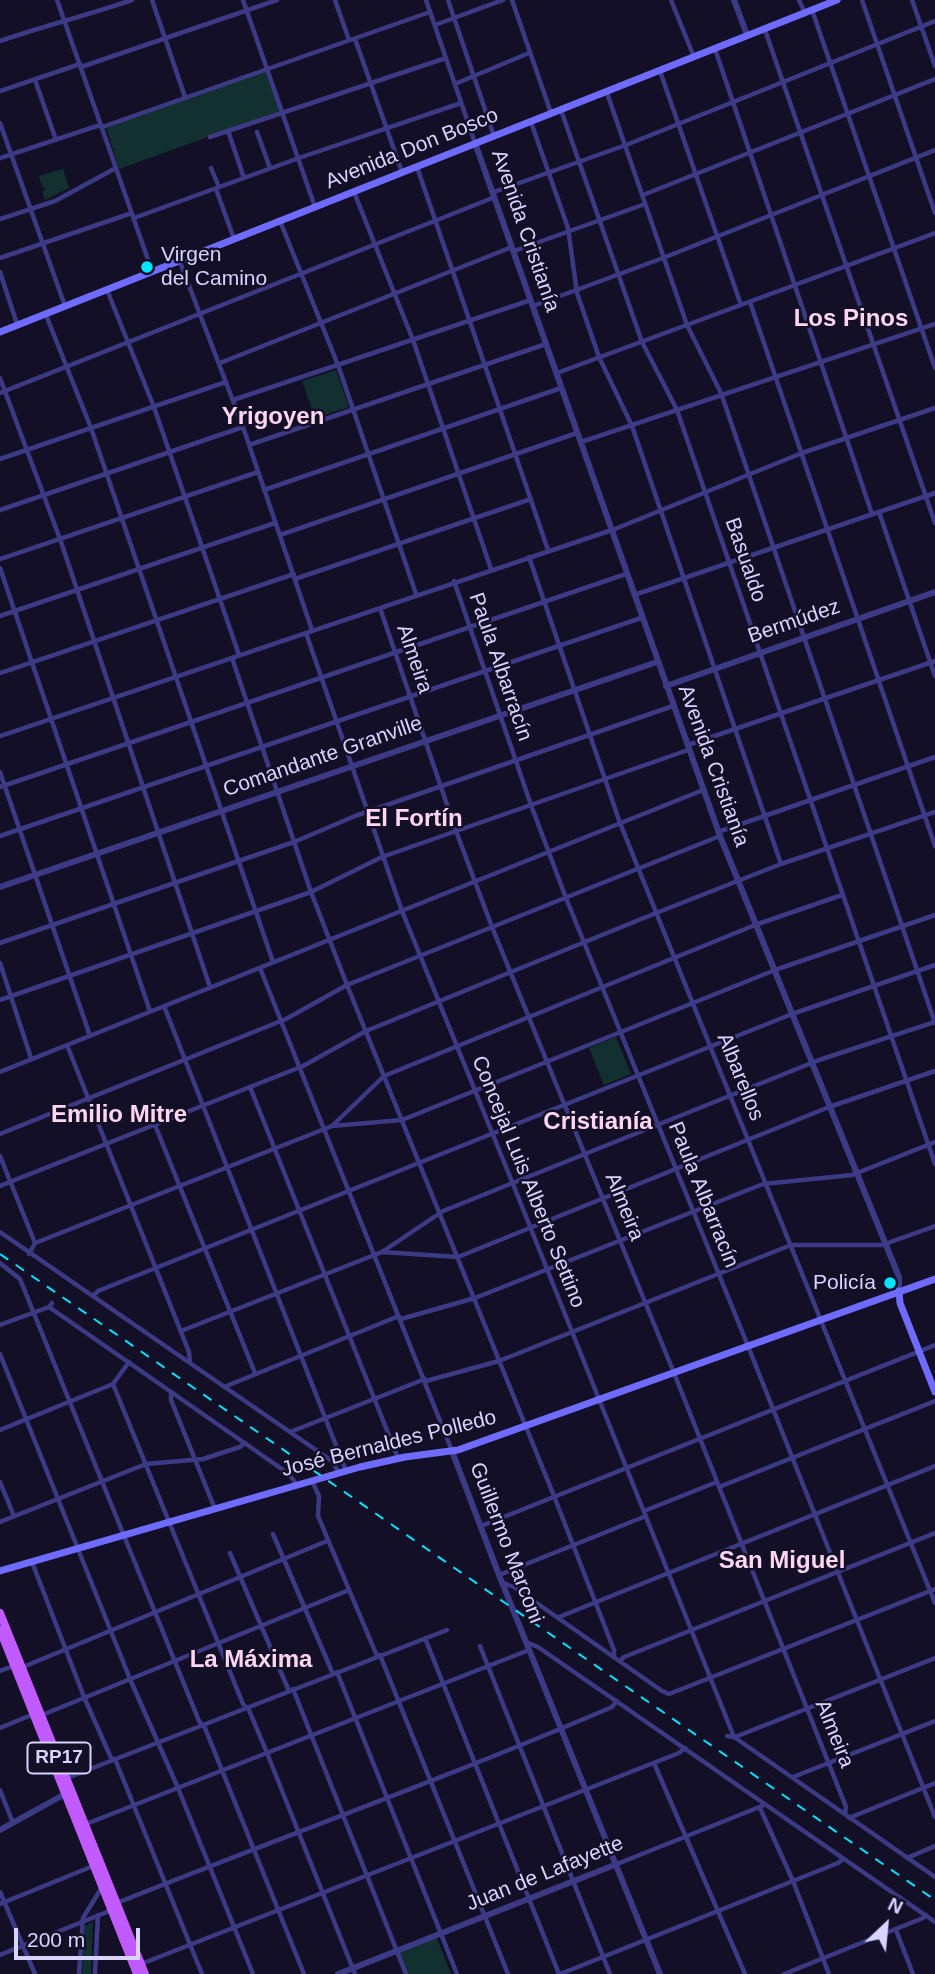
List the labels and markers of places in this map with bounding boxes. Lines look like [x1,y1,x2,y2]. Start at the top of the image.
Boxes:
place label: Virgen del Camino [161,242,267,292]
marker: Virgen del Camino [139,259,155,275]
place label: Policía [813,1270,876,1296]
marker: Policía [882,1275,898,1291]

